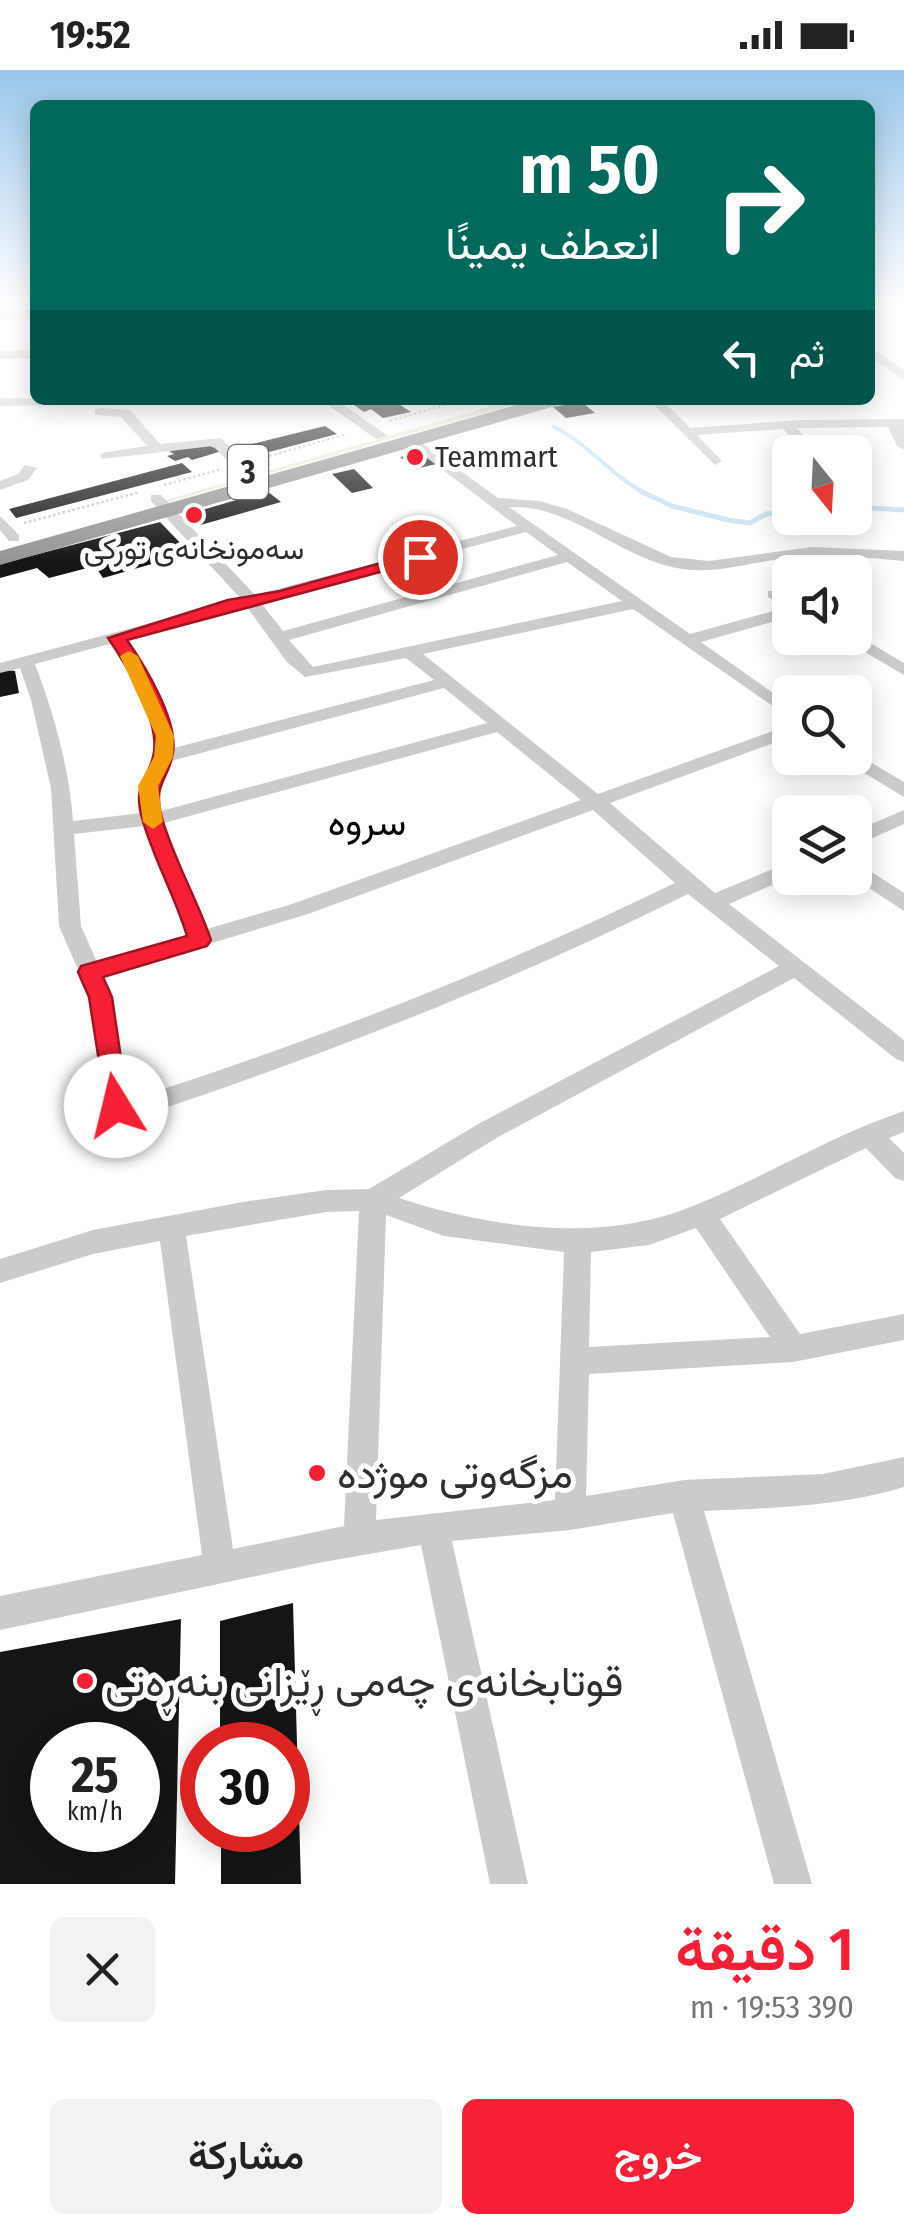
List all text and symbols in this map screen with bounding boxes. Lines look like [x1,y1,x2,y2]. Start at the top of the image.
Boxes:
text: 19:52 [50,12,131,58]
text: 50 m [519,128,660,212]
icon: right [695,140,825,270]
text: انعطف يمينًا [445,217,660,271]
icon: left [714,330,769,385]
text: ثم [789,331,825,377]
north arrow [772,435,872,535]
map controls [772,435,872,895]
place label: Teammart [435,439,558,475]
road number: 3 [228,445,268,499]
marker: Teammart [404,446,426,468]
marker: سەمونخانەی تورکی [183,504,205,526]
pin [378,515,463,600]
icon: arrive [393,530,448,585]
place label: سەمونخانەی تورکی [84,531,304,567]
button: sound [772,555,872,655]
button: search [772,675,872,775]
button: layers [772,795,872,895]
district label: سروە [328,799,406,845]
position arrow [64,1054,168,1158]
place label: مزگەوتی موژدە [337,1449,573,1500]
marker: مزگەوتی موژدە [306,1462,328,1484]
place label: قوتابخانەی چەمی ڕێزانی بنەڕەتی [105,1657,624,1716]
marker: قوتابخانەی چەمی ڕێزانی بنەڕەتی [74,1670,96,1692]
speed limit sign: 30 [180,1722,310,1852]
text: 25 [71,1745,119,1805]
text: km/h [67,1797,123,1827]
text: 1 دقيقة [675,1914,854,1986]
button: close [50,1917,155,2022]
text: 390 m · 19:53 [690,1988,854,2026]
button: مشاركة [50,2099,442,2214]
button: خروج [462,2099,854,2214]

